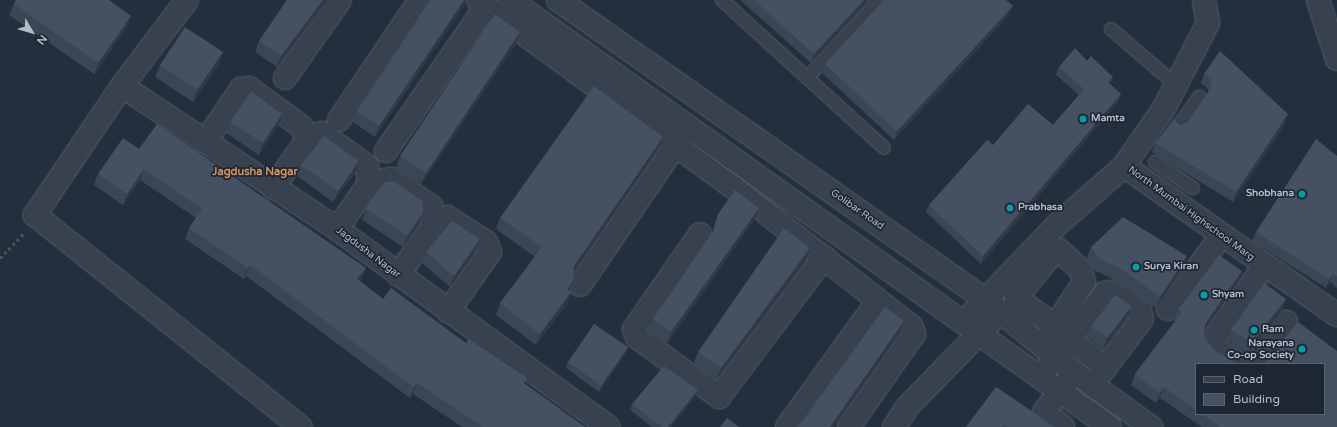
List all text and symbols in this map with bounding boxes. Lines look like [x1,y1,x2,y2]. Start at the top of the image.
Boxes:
north arrow [12,12,52,52]
text: N [34,32,50,47]
place label: Mamta [1091,113,1125,125]
marker: Mamta [1078,114,1088,124]
street label: North Mumbai Highschool Marg [1125,164,1257,264]
district label: Jagdusha Nagar [212,165,298,179]
street label: Golibar Road [828,187,886,233]
place label: Shobhana [1246,188,1294,200]
marker: Shobhana [1297,189,1307,199]
place label: Prabhasa [1018,202,1063,214]
marker: Prabhasa [1005,203,1015,213]
street label: Jagdusha Nagar [333,225,403,281]
place label: Surya Kiran [1144,261,1198,273]
marker: Surya Kiran [1131,262,1141,272]
place label: Shyam [1212,289,1244,301]
marker: Shyam [1199,290,1209,300]
place label: Ram [1262,324,1284,336]
marker: Ram [1249,325,1259,335]
place label: Narayana Co-op Society [1227,337,1294,360]
marker: Narayana Co-op Society [1297,344,1307,354]
legend [1195,363,1325,415]
text: Road [1233,372,1263,386]
text: Building [1233,392,1280,406]

